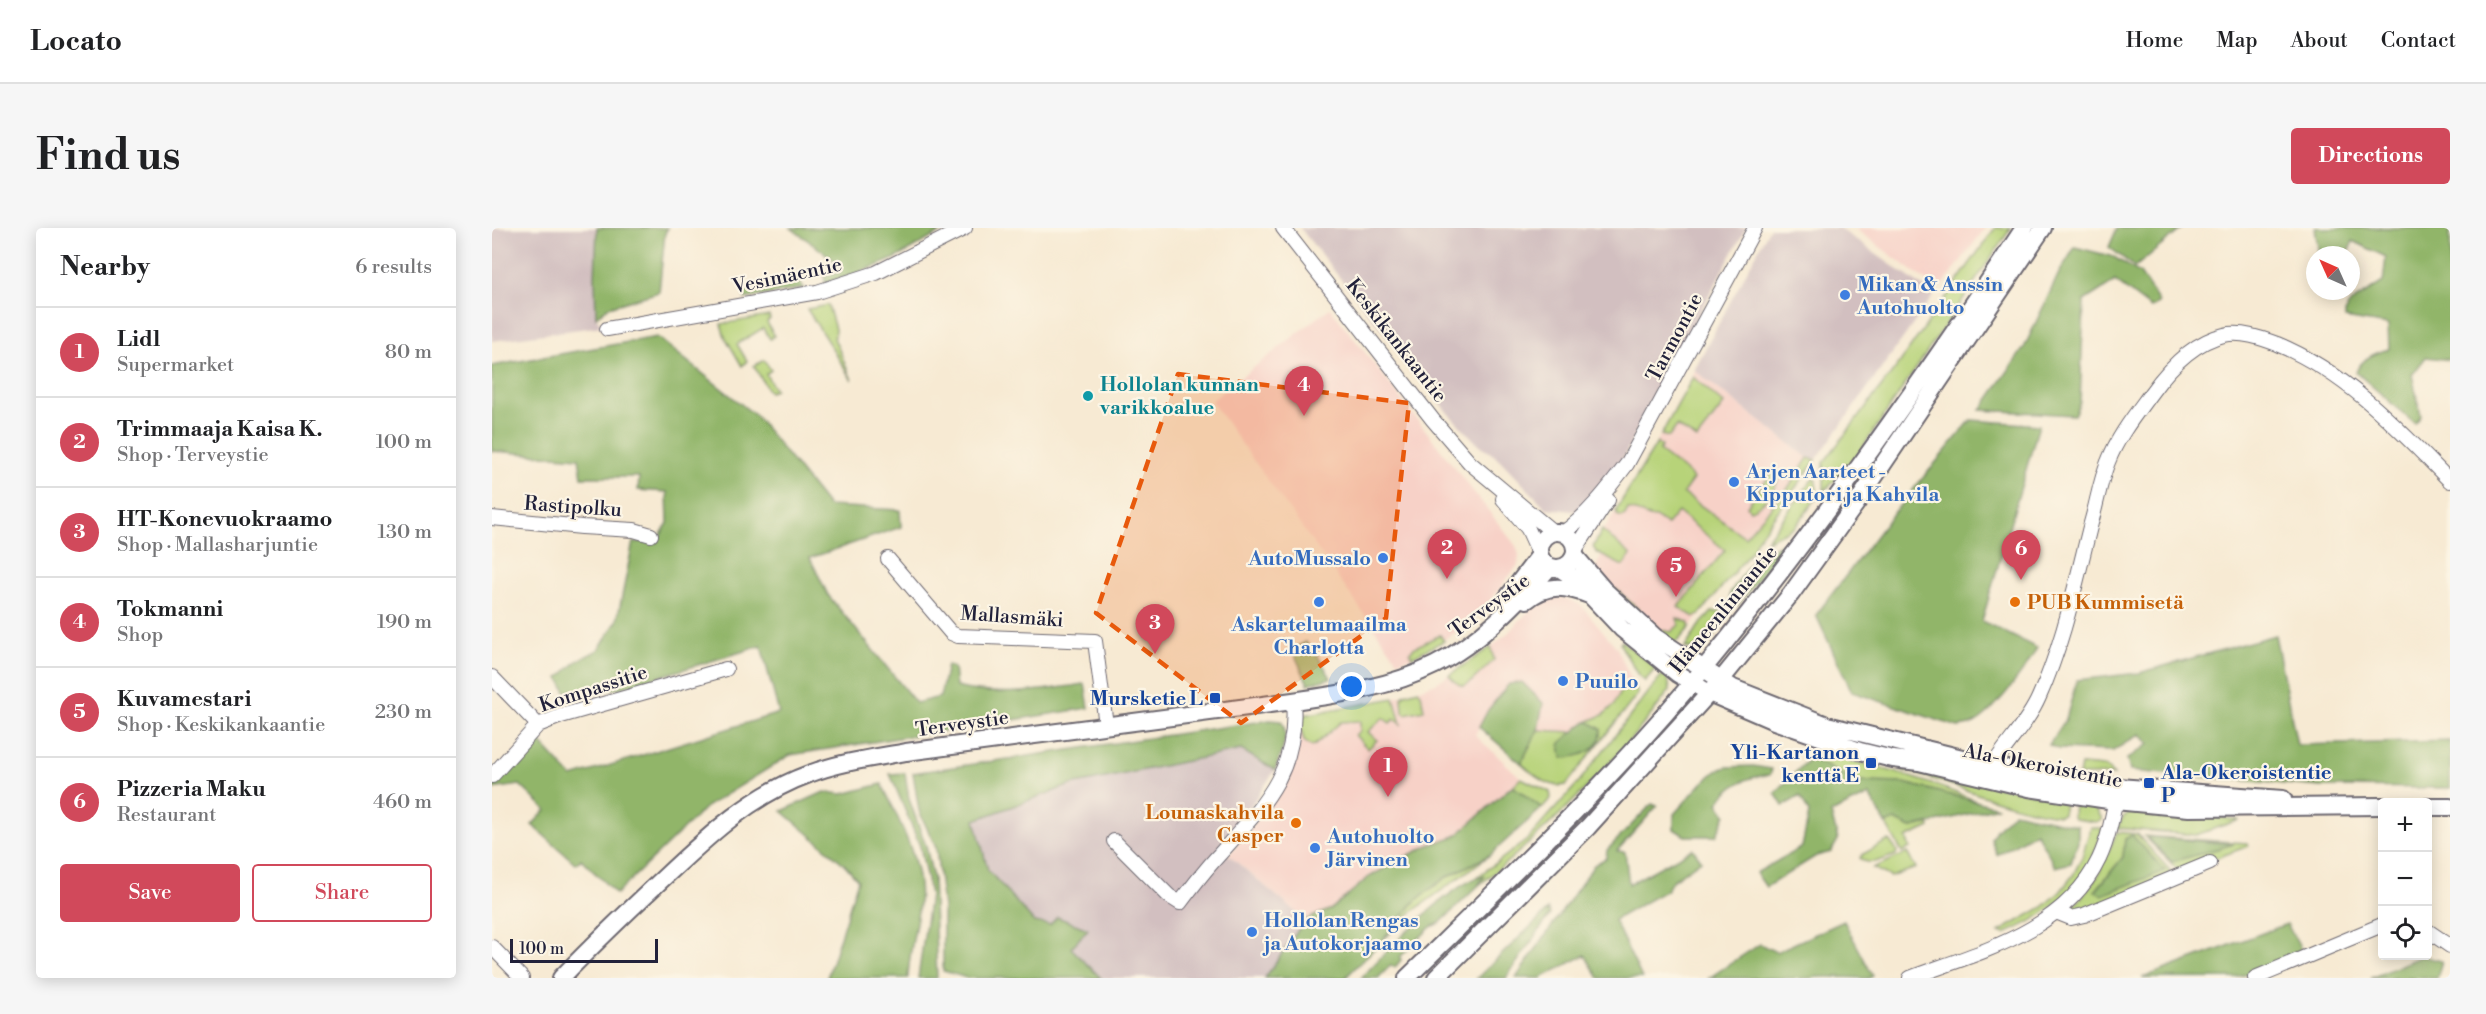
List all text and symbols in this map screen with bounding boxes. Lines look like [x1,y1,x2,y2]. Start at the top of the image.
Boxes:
text: Locato [30,24,122,59]
text: Home [2126,28,2183,54]
text: Map [2216,28,2258,54]
text: About [2291,28,2348,54]
text: Contact [2381,28,2456,54]
button: Directions [2291,128,2450,184]
text: Find us [36,130,180,183]
north arrow [2306,246,2360,300]
text: Nearby [60,251,150,283]
street label: Vesimäentie [729,253,844,300]
text: 6 results [355,255,432,280]
place label: Mikan & Anssin Autohuolto [1856,273,2004,321]
street label: Keskikankaantie [1340,274,1452,408]
marker: Mikan & Anssin Autohuolto [1838,288,1852,302]
street label: Tarmontie [1642,289,1709,386]
text: Lidl [117,326,160,353]
text: 1 [75,340,84,365]
text: 80 m [385,340,432,365]
text: Supermarket [117,353,234,378]
pin: 4 [1284,366,1324,416]
place label: Hollolan kunnan varikkoalue [1099,373,1259,421]
marker: Hollolan kunnan varikkoalue [1081,389,1095,403]
text: Trimmaaja Kaisa K. [117,416,323,443]
text: 2 [73,430,86,455]
text: 100 m [376,430,432,455]
text: Shop · Terveystie [117,443,269,468]
place label: Arjen Aarteet - Kipputori ja Kahvila [1745,460,1939,508]
marker: Arjen Aarteet - Kipputori ja Kahvila [1727,475,1741,489]
street label: Rastipolku [523,492,623,523]
text: HT-Konevuokraamo [117,506,332,533]
text: 3 [73,520,86,545]
text: 130 m [377,520,432,545]
pin: 2 [1428,530,1466,579]
pin: 6 [2002,530,2041,580]
text: Shop · Mallasharjuntie [117,533,318,558]
street label: Hämeenlinnantie [1665,541,1784,679]
place label: AutoMussalo [1247,547,1371,572]
pin: 5 [1656,548,1696,597]
marker: AutoMussalo [1376,551,1390,565]
street label: Terveystie [1445,569,1535,644]
place label: PUB Kummisetä [2027,591,2184,616]
marker: Askartelumaailma Charlotta [1312,595,1326,609]
marker: PUB Kummisetä [2008,595,2022,609]
text: Tokmanni [117,596,223,623]
street label: Mallasmäki [960,601,1065,634]
pin: 3 [1136,604,1174,654]
text: 4 [73,610,86,635]
text: 190 m [377,610,432,635]
place label: Askartelumaailma Charlotta [1230,613,1407,661]
text: Shop [117,623,163,648]
street label: Kompassitie [536,660,651,719]
place label: Puuilo [1575,670,1639,695]
your location [1337,672,1366,701]
marker: Puuilo [1556,674,1570,688]
text: Kuvamestari [117,686,251,713]
place label: Mursketie L [1090,687,1203,712]
marker: Mursketie L [1208,691,1222,705]
text: 5 [73,700,86,725]
text: 230 m [375,700,432,725]
street label: Terveystie [914,706,1010,743]
text: Shop · Keskikankaantie [117,713,325,738]
street label: Ala-Okeroistentie [1960,739,2125,794]
place label: Yli-Kartanon kenttä E [1730,741,1860,789]
pin: 1 [1368,748,1408,797]
marker: Yli-Kartanon kenttä E [1864,756,1878,770]
place label: Ala-Okeroistentie P [2160,761,2332,809]
text: Pizzeria Maku [117,776,266,803]
marker: Ala-Okeroistentie P [2142,776,2156,790]
text: 6 [73,790,86,815]
text: 460 m [373,790,432,815]
map controls [2378,798,2432,960]
button: + [2378,798,2432,852]
place label: Lounaskahvila Casper [1145,801,1284,849]
text: Restaurant [117,803,216,828]
marker: Lounaskahvila Casper [1289,816,1303,830]
place label: Autohuolto Järvinen [1324,825,1435,873]
marker: Autohuolto Järvinen [1308,841,1322,855]
button: − [2378,852,2432,906]
button: Save [60,864,240,922]
button: Share [252,864,432,922]
button: locate [2378,906,2432,960]
place label: Hollolan Rengas ja Autokorjaamo [1262,909,1422,957]
marker: Hollolan Rengas ja Autokorjaamo [1245,925,1259,939]
scale bar [510,936,658,964]
text: 100 m [519,939,564,959]

